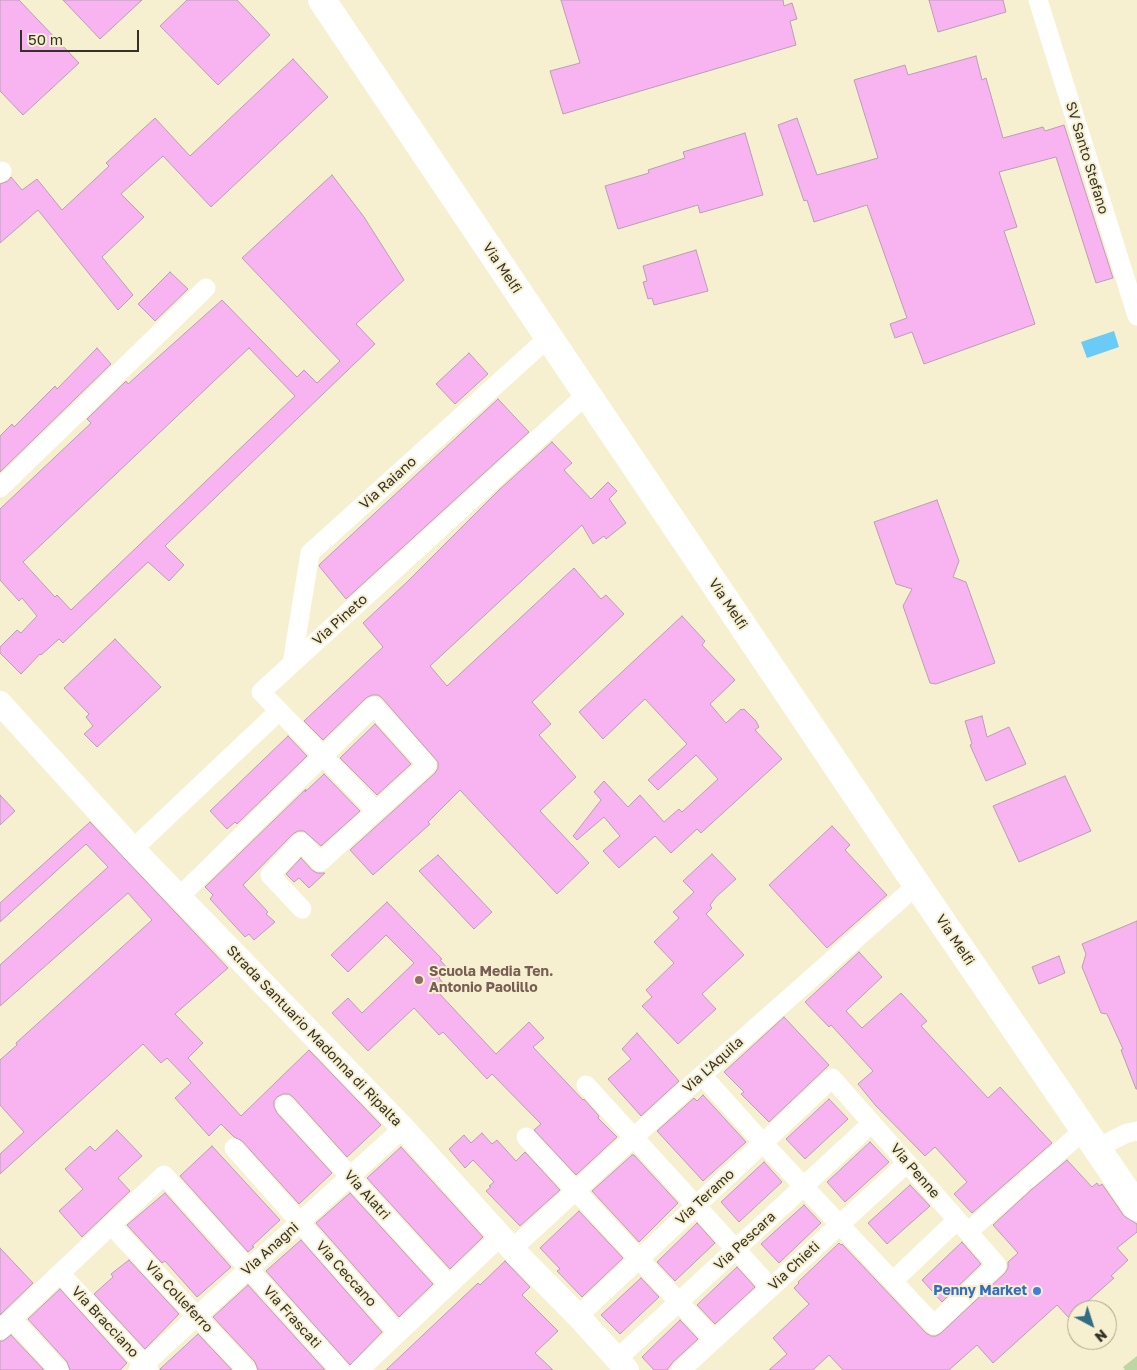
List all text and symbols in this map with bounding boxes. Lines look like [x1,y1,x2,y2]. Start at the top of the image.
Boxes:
scale bar [22,20,141,52]
text: 50 m [28,30,63,48]
street label: SV Santo Stefano [1062,100,1112,216]
street label: Via Melfi [479,239,525,297]
street label: Via Raiano [356,453,420,513]
street label: Via Melfi [705,575,751,633]
street label: Via Pineto [309,591,371,649]
street label: Via Melfi [932,911,978,969]
street label: Strada Santuario Madonna di Ripalta [223,942,405,1130]
place label: Scuola Media Ten. Antonio Paolillo [429,964,553,996]
marker: Scuola Media Ten. Antonio Paolillo [413,974,425,986]
street label: Via L'Aquila [679,1033,747,1097]
street label: Via Penne [887,1140,943,1202]
street label: Via Teramo [672,1166,738,1228]
street label: Via Alatri [340,1167,394,1223]
street label: Via Pescara [711,1208,779,1274]
street label: Via Anagni [238,1219,302,1279]
street label: Via Ceccano [312,1238,380,1310]
street label: Via Chieti [765,1238,823,1294]
street label: Via Colleferro [142,1258,216,1336]
street label: Via Frascati [260,1282,324,1352]
street label: Via Bracciano [68,1283,142,1361]
place label: Penny Market [933,1283,1027,1299]
marker: Penny Market [1031,1285,1043,1297]
north arrow [1067,1300,1117,1350]
text: N [1092,1326,1111,1346]

